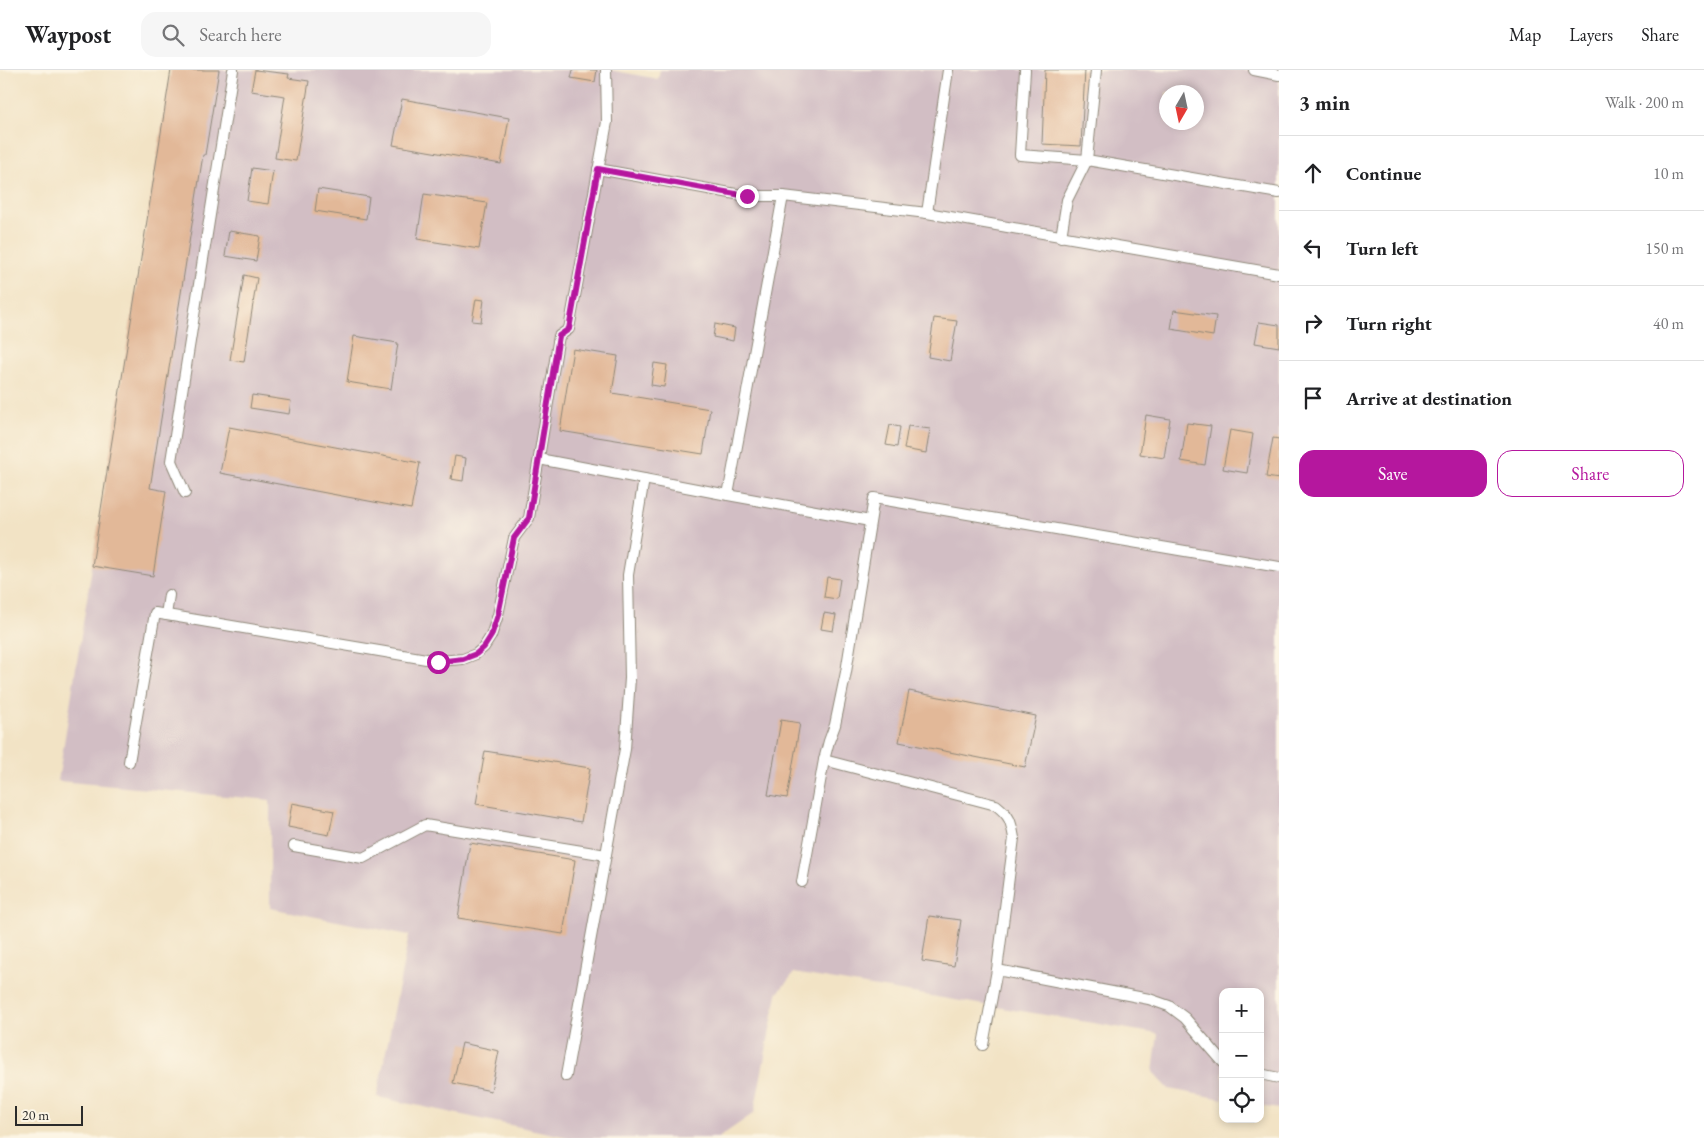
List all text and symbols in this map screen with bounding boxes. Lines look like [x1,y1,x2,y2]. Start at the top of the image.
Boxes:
search box [141,12,491,57]
text: Waypost [25,19,111,50]
icon: search [159,21,187,49]
text: Search here [199,22,282,47]
text: Map [1509,23,1541,46]
text: Layers [1569,23,1613,46]
text: Share [1641,23,1679,46]
north arrow [1159,85,1204,130]
text: 3 min [1299,89,1350,116]
text: Walk · 200 m [1605,92,1684,113]
icon: ahead [1299,159,1327,187]
text: Continue [1346,161,1421,186]
text: 10 m [1653,163,1684,184]
route end [736,185,759,208]
icon: left [1299,234,1327,262]
text: Turn left [1346,236,1418,261]
text: 150 m [1645,238,1684,259]
icon: right [1299,309,1327,337]
text: Turn right [1346,311,1432,336]
text: 40 m [1653,313,1684,334]
icon: arrive [1299,384,1327,412]
text: Arrive at destination [1346,386,1512,411]
button: Save [1299,450,1487,497]
button: Share [1497,450,1684,497]
route start [427,651,450,674]
map controls [1219,988,1264,1123]
button: + [1219,988,1264,1033]
button: − [1219,1033,1264,1078]
button: locate [1219,1078,1264,1123]
scale bar [15,1103,82,1126]
text: 20 m [22,1106,49,1124]

